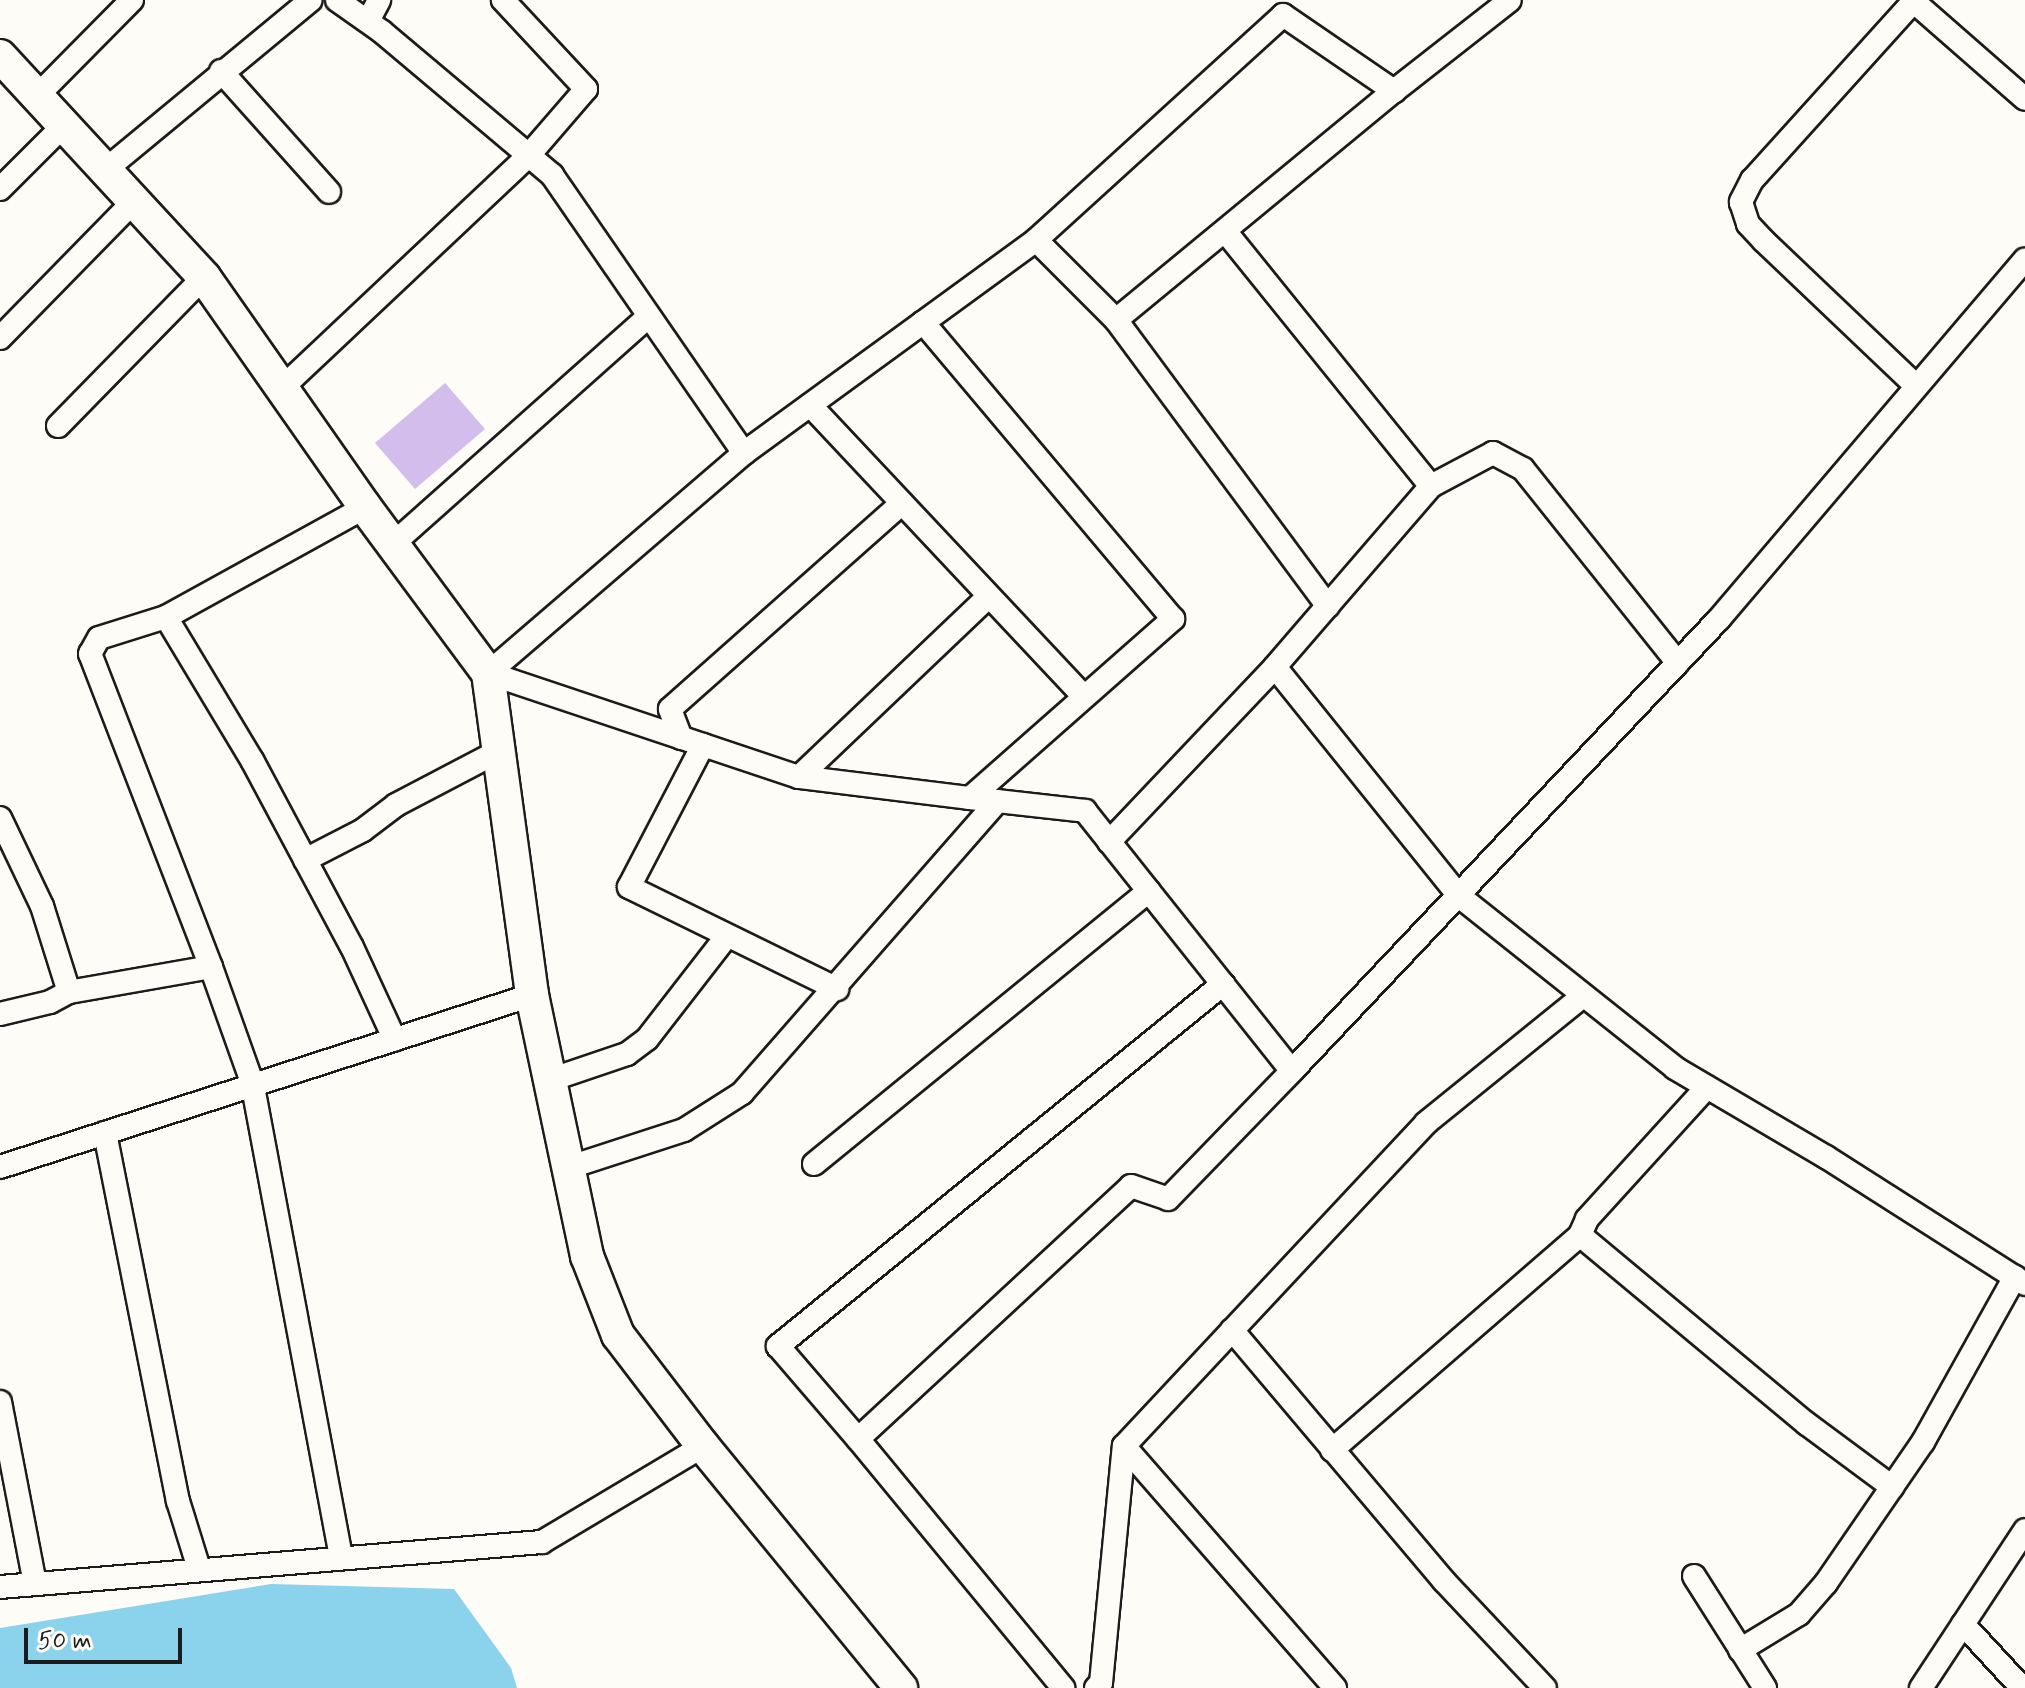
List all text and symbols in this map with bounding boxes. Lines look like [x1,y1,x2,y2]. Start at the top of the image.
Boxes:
scale bar [28,1612,186,1662]
text: 50 m [38,1626,92,1657]

